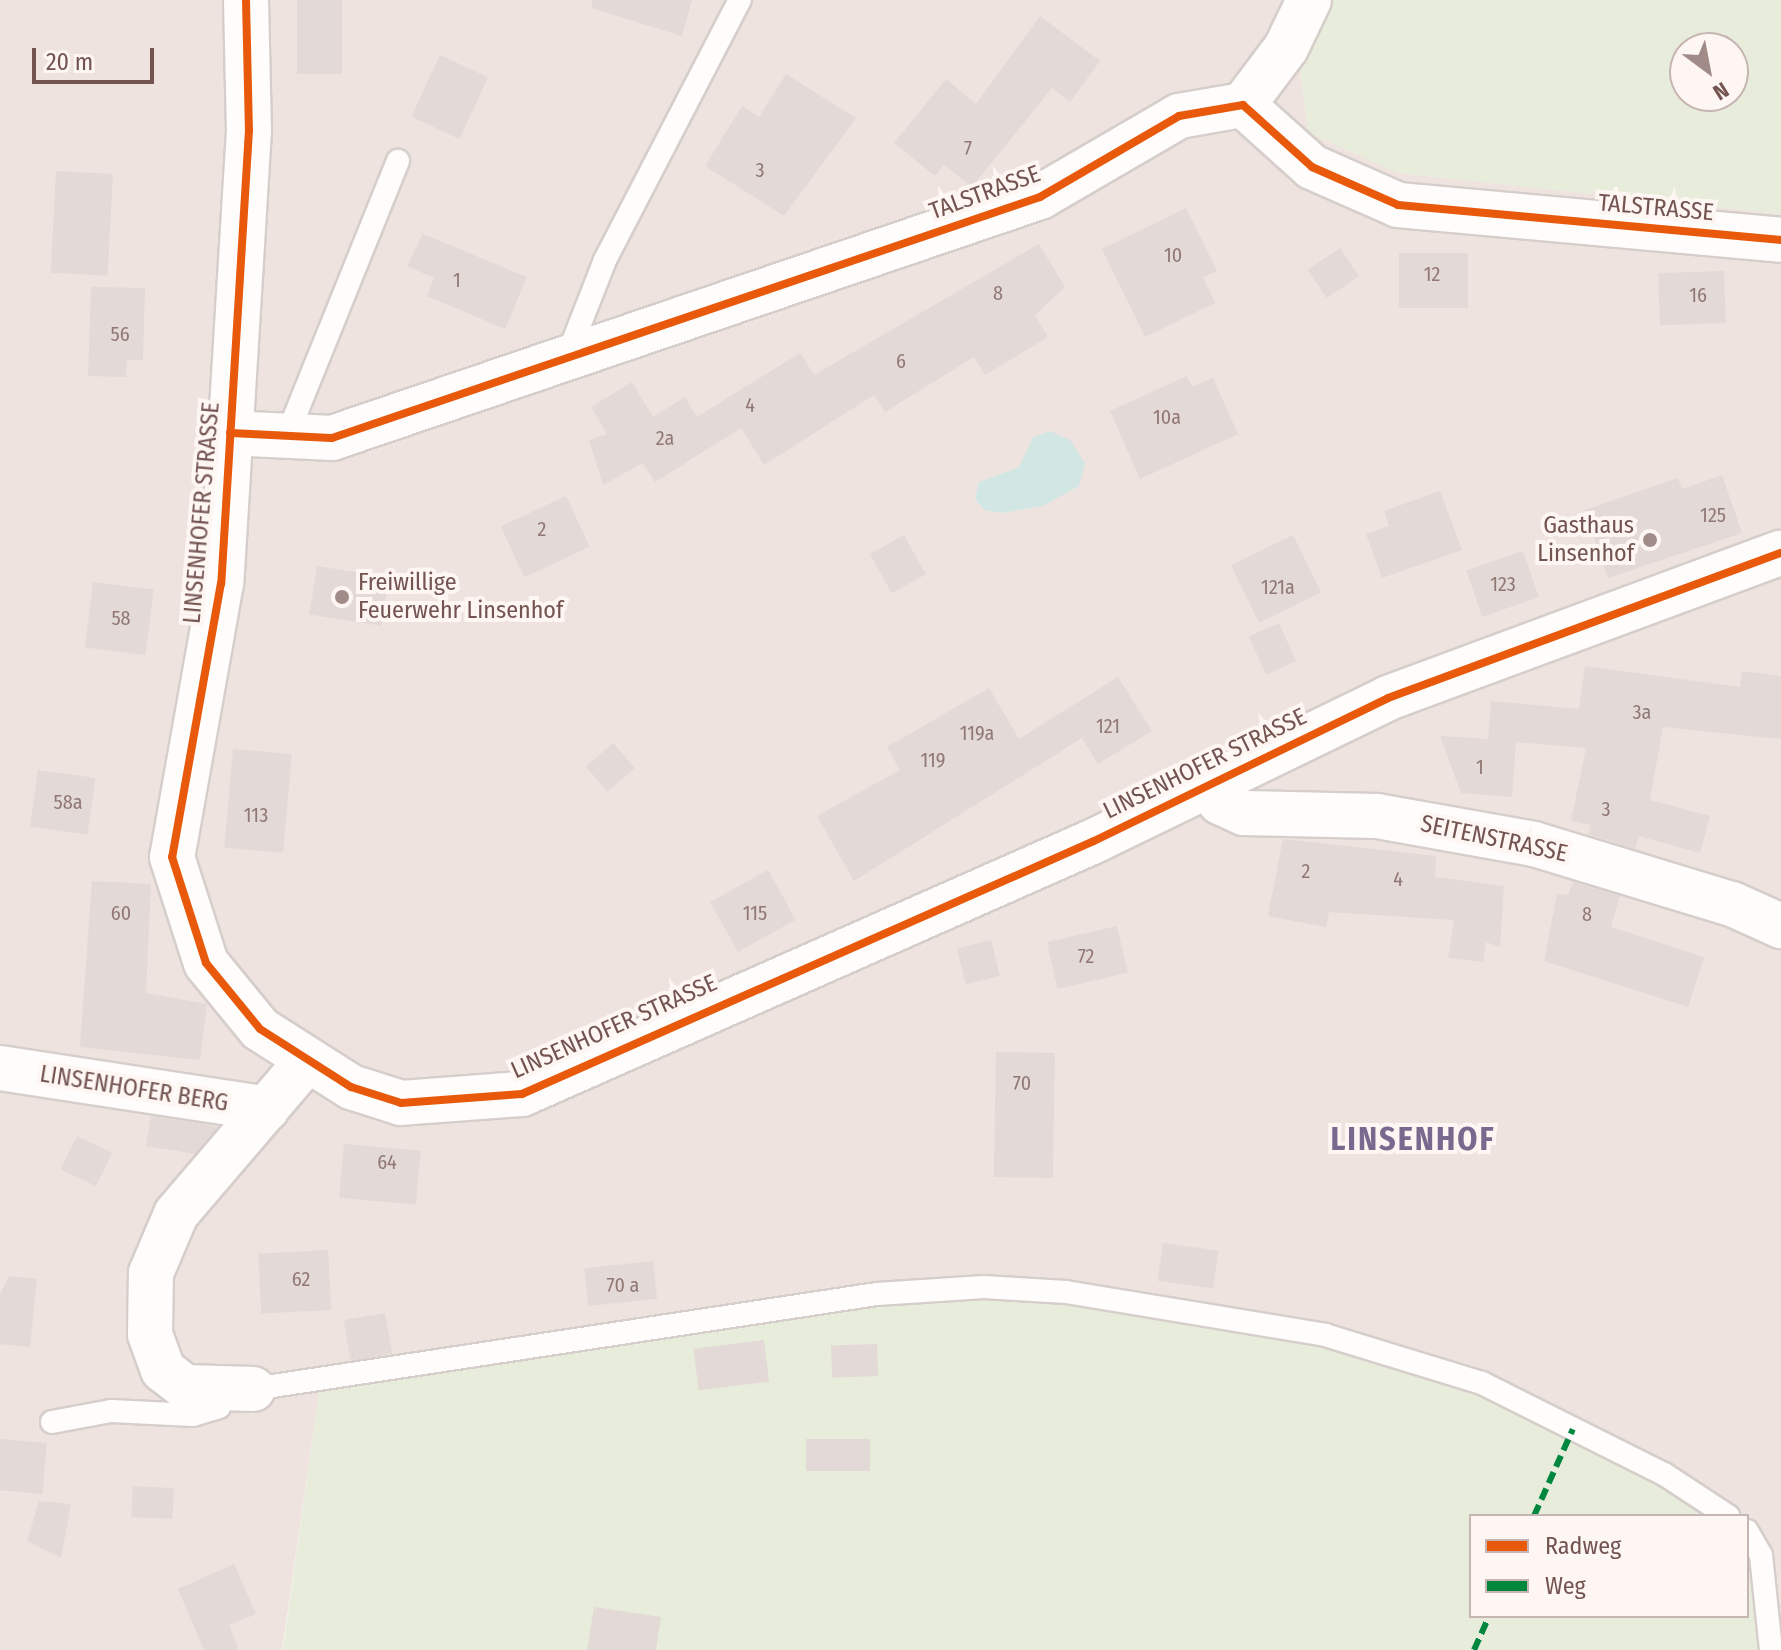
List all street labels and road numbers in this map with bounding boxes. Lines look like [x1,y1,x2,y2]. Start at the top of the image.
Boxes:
street label: TALSTRASSE [926,160,1044,226]
street label: TALSTRASSE [1597,189,1715,227]
street label: LINSENHOFER STRASSE [178,401,226,625]
street label: LINSENHOFER STRASSE [1099,702,1311,826]
street label: SEITENSTRASSE [1418,809,1570,869]
street label: LINSENHOFER STRASSE [507,969,721,1085]
street label: LINSENHOFER BERG [38,1060,230,1118]

